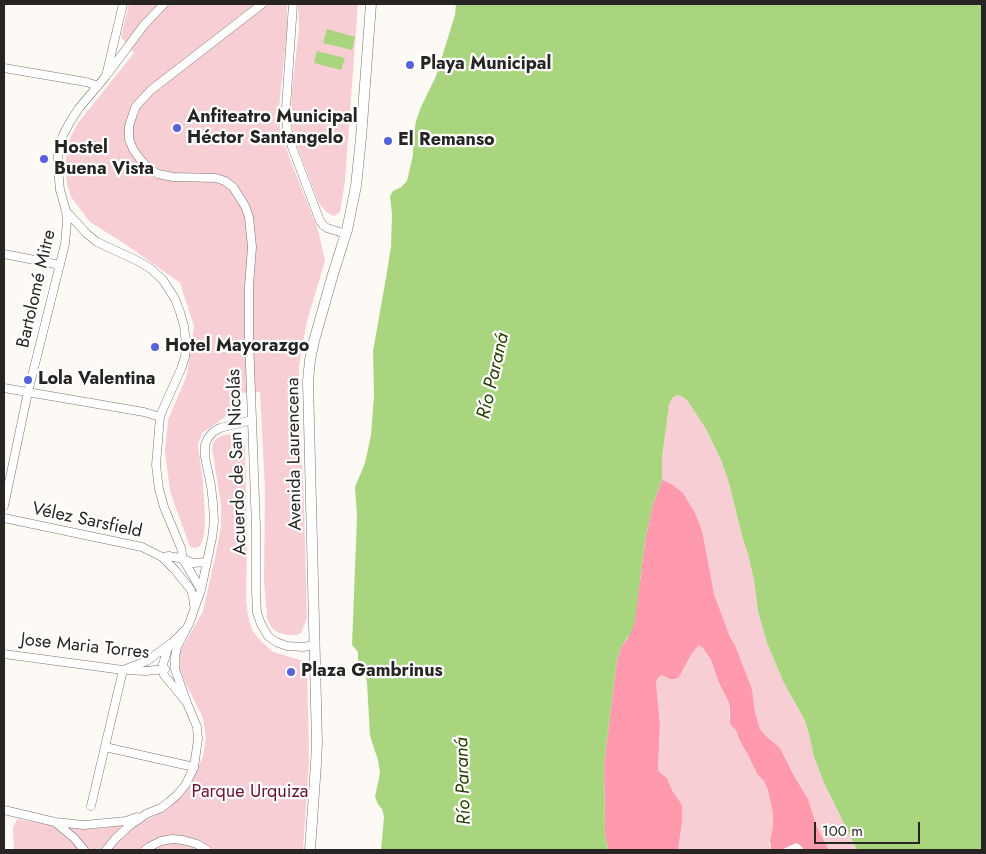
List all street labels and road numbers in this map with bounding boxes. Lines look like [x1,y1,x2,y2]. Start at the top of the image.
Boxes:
street label: Bartolomé Mitre [13,228,61,350]
street label: Acuerdo de San Nicolás [224,369,252,555]
street label: Avenida Laurencena [283,377,307,531]
street label: Vélez Sarsfield [30,499,144,543]
street label: Jose Maria Torres [20,630,150,664]

